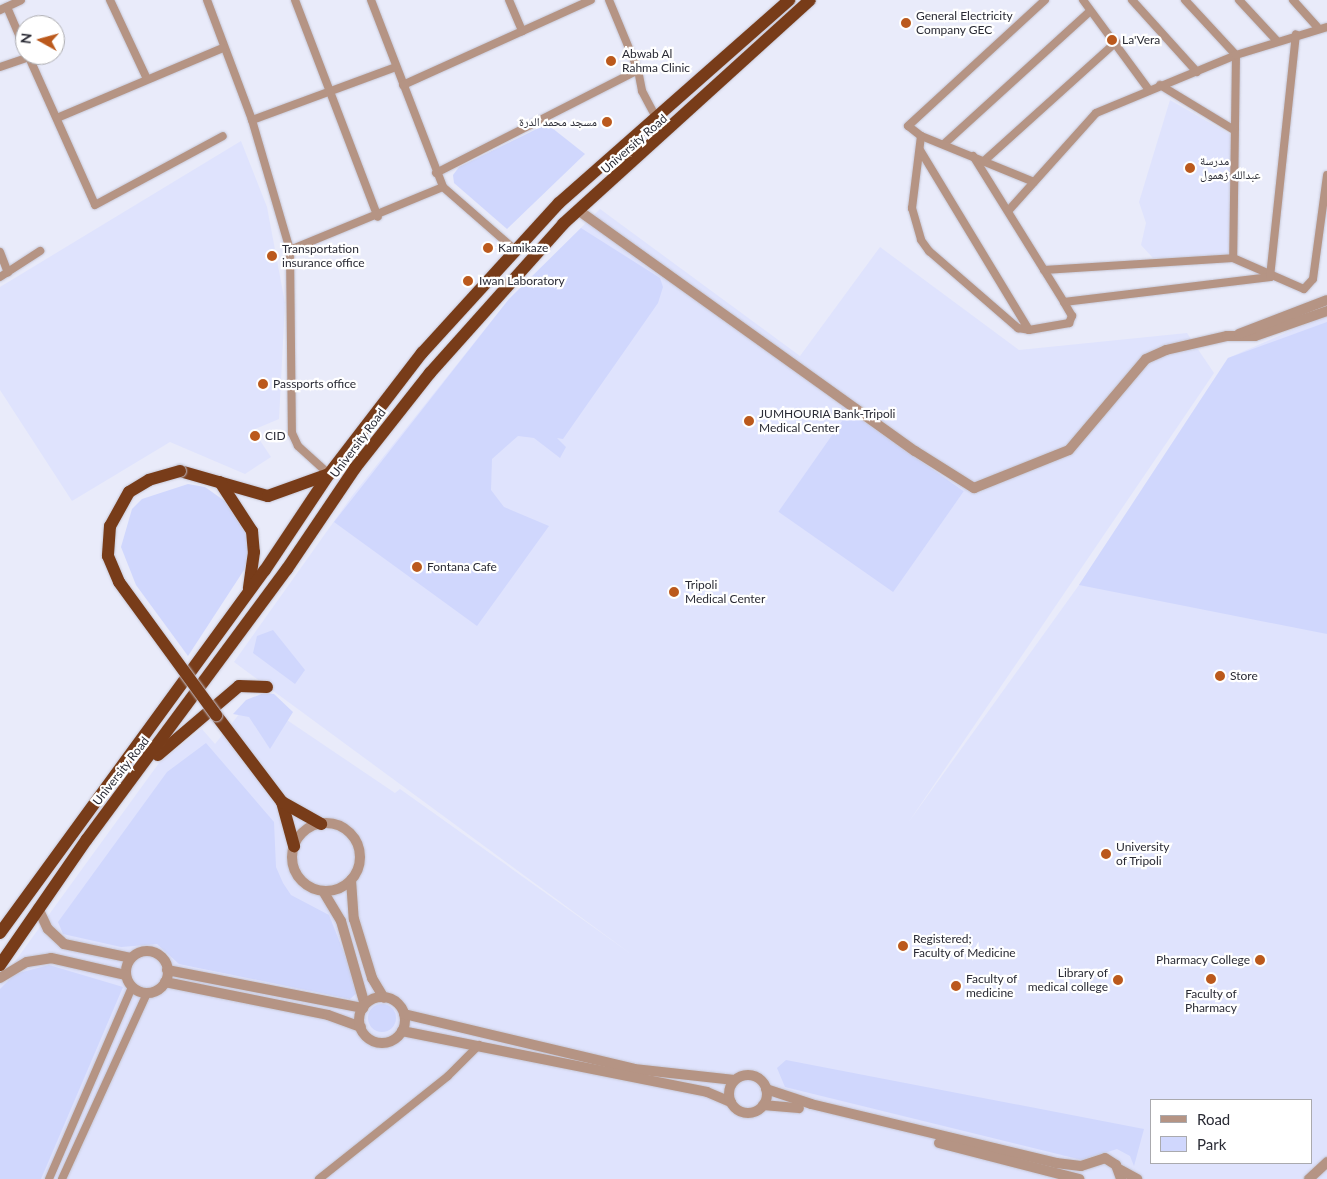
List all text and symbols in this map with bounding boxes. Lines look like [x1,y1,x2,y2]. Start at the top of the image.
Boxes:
place label: General Electricity Company GEC [916,9,1013,37]
north arrow [15,15,65,65]
marker: General Electricity Company GEC [900,17,912,29]
text: N [17,32,35,45]
place label: La'Vera [1122,33,1160,47]
marker: La'Vera [1106,34,1118,46]
place label: Abwab Al Rahma Clinic [622,47,690,75]
marker: Abwab Al Rahma Clinic [604,54,618,68]
street label: University Road [598,111,670,177]
place label: مسجد محمد الدرة [519,115,597,129]
marker: مسجد محمد الدرة [601,116,613,128]
place label: مدرسة عبدالله زهمول [1200,154,1261,182]
marker: مدرسة عبدالله زهمول [1184,162,1196,174]
place label: Kamikaze [498,241,548,255]
place label: Transportation insurance office [282,242,365,270]
marker: Kamikaze [482,242,494,254]
marker: Transportation insurance office [266,250,278,262]
marker: Iwan Laboratory [461,274,475,288]
place label: Iwan Laboratory [479,274,565,288]
place label: Passports office [273,377,356,391]
marker: Passports office [257,378,269,390]
street label: University Road [327,405,389,481]
place label: JUMHOURIA Bank-Tripoli Medical Center [759,407,896,435]
marker: JUMHOURIA Bank-Tripoli Medical Center [743,415,755,427]
place label: CID [265,429,286,443]
marker: CID [249,430,261,442]
place label: Fontana Cafe [427,560,497,574]
marker: Fontana Cafe [411,561,423,573]
place label: Tripoli Medical Center [685,578,765,606]
marker: Tripoli Medical Center [667,585,681,599]
place label: Store [1230,669,1258,683]
marker: Store [1214,670,1226,682]
street label: University Road [90,734,152,808]
place label: University of Tripoli [1116,840,1169,868]
marker: University of Tripoli [1100,848,1112,860]
place label: Registered; Faculty of Medicine [913,932,1016,960]
marker: Registered; Faculty of Medicine [897,940,909,952]
place label: Pharmacy College [1156,953,1250,967]
marker: Pharmacy College [1254,954,1266,966]
place label: Library of medical college [1028,966,1108,994]
place label: Faculty of medicine [966,972,1018,1000]
marker: Faculty of Pharmacy [1205,973,1217,985]
marker: Library of medical college [1112,974,1124,986]
marker: Faculty of medicine [950,980,962,992]
place label: Faculty of Pharmacy [1185,987,1237,1015]
legend [1150,1099,1312,1164]
text: Road [1197,1110,1230,1128]
text: Park [1197,1135,1226,1153]

